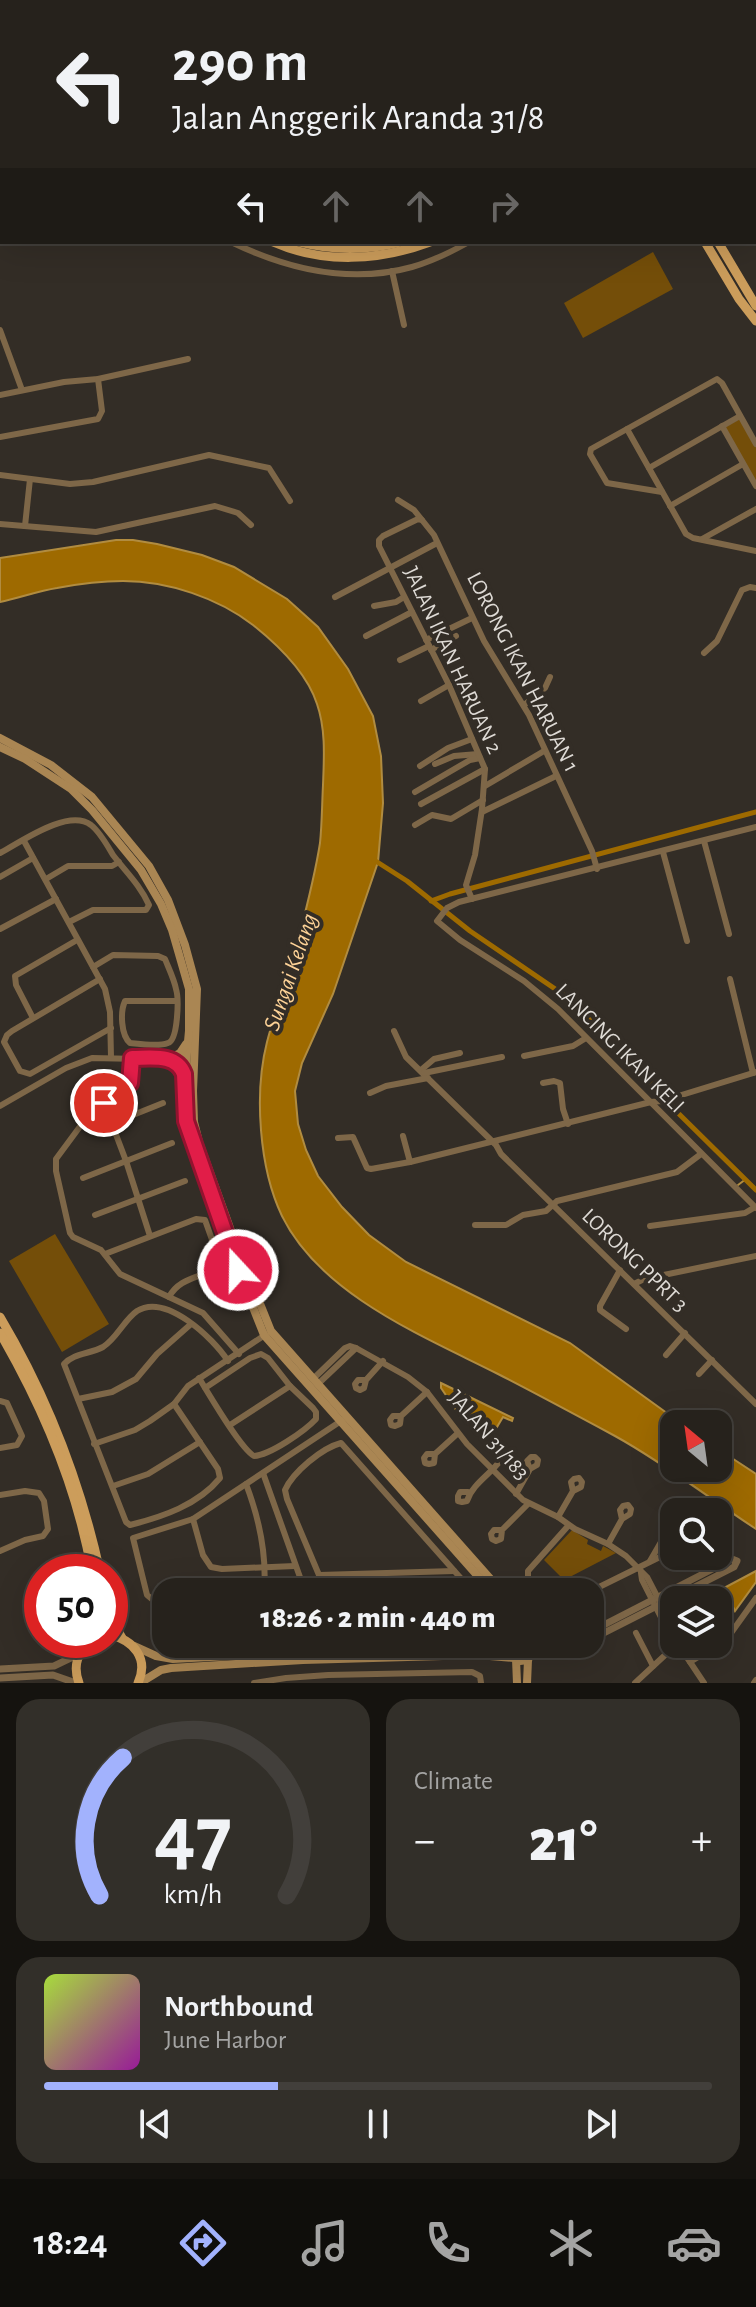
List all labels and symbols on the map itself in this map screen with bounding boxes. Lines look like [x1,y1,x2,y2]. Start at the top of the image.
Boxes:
street label: JALAN IKAN HARUAN 2 [400,563,506,757]
street label: LORONG IKAN HARUAN 1 [463,569,583,775]
water label: Sungai Kelang [260,910,322,1034]
street label: LANCING IKAN KELI [551,979,689,1117]
pin [70,1069,138,1137]
street label: LORONG PPRT 3 [578,1204,692,1316]
position arrow [196,1228,280,1312]
street label: JALAN 31/183 [445,1386,533,1484]
north arrow [660,1410,732,1482]
speed limit sign: 50 [24,1554,128,1658]

